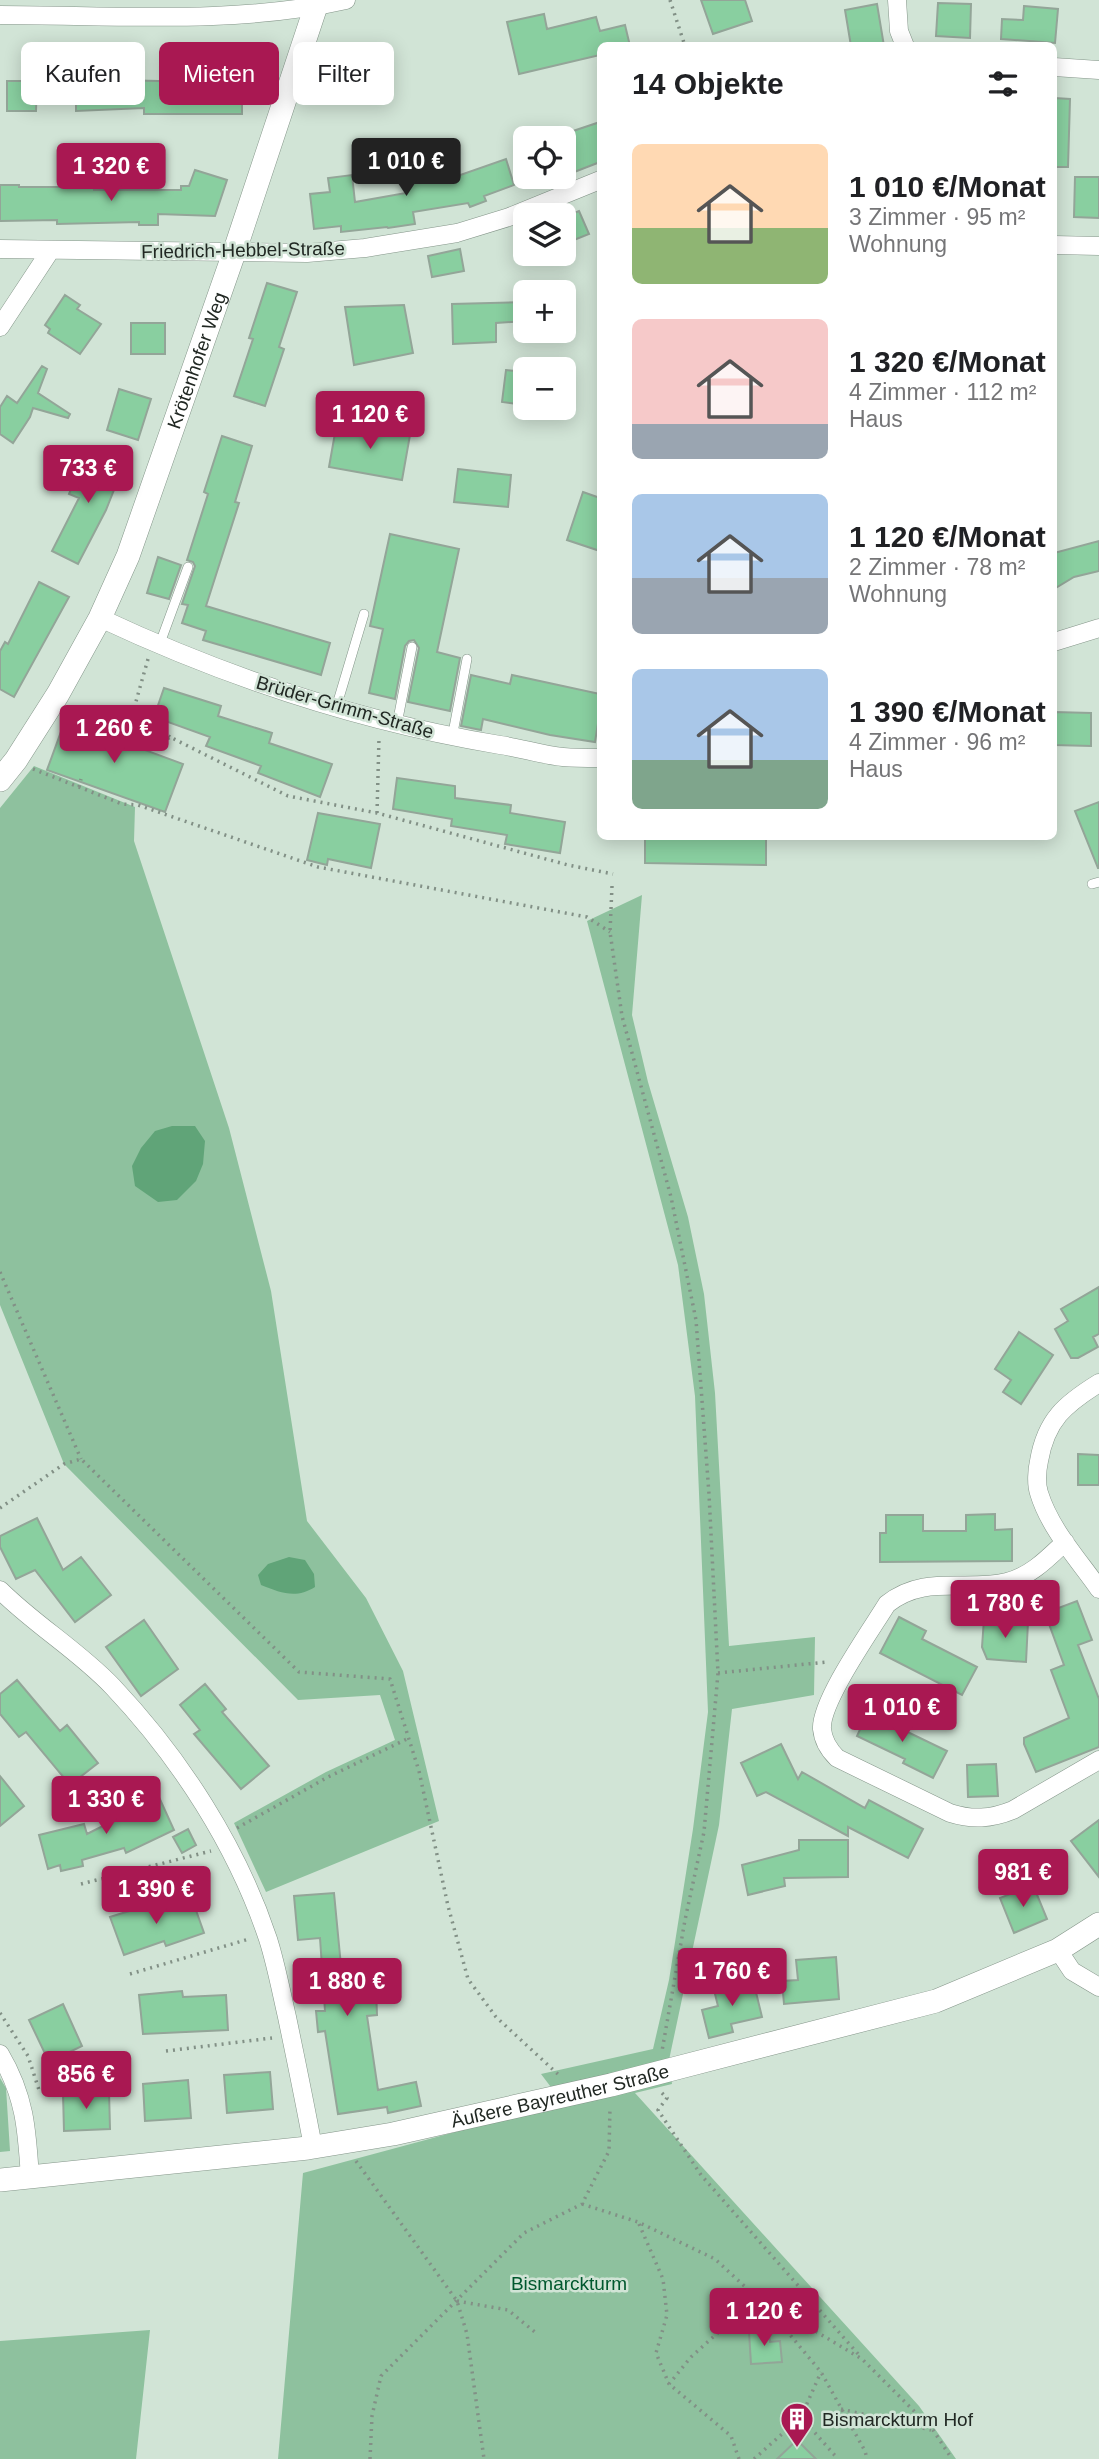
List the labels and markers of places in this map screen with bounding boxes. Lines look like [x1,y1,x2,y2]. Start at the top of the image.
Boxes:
pin: 1 010 € [341,138,471,198]
pin: 1 320 € [46,144,176,203]
pin: 1 120 € [305,392,435,451]
pin: 733 € [39,446,137,505]
pin: 1 260 € [49,706,179,765]
pin: 1 780 € [940,1580,1070,1640]
pin: 1 010 € [837,1684,967,1744]
pin: 1 330 € [41,1776,171,1836]
pin: 981 € [974,1850,1072,1909]
pin: 1 390 € [91,1867,221,1926]
pin: 1 760 € [667,1948,797,2008]
pin: 1 880 € [282,1958,412,2018]
pin: 856 € [37,2052,135,2111]
pin: 1 120 € [699,2288,829,2348]
building icon: Bismarckturm Hof [778,2400,816,2449]
place label: Bismarckturm Hof [822,2409,974,2430]

